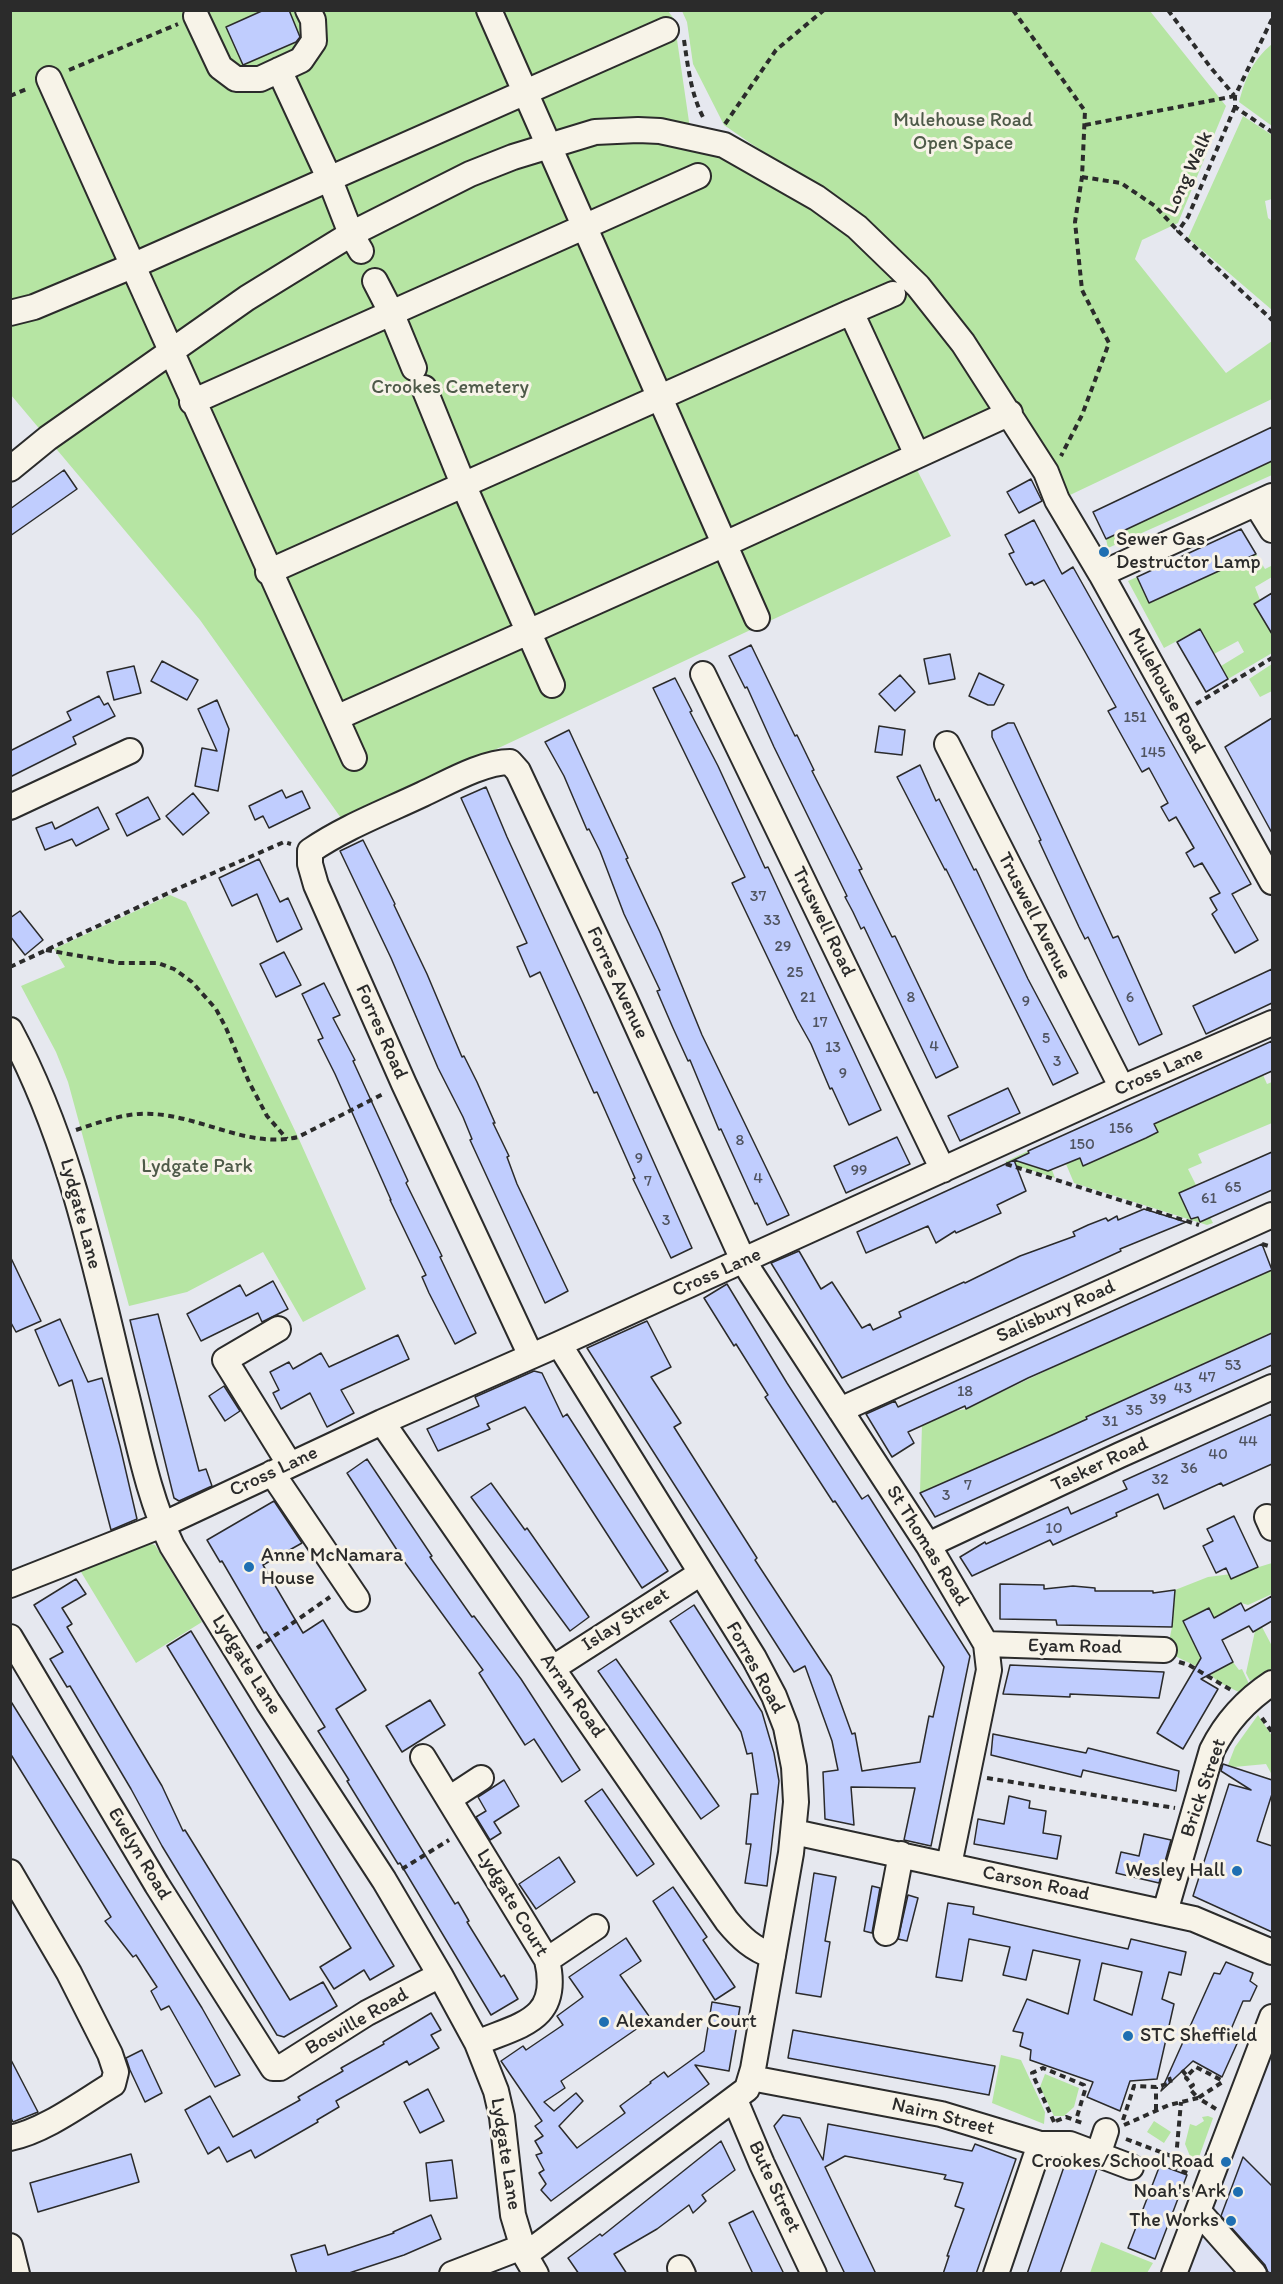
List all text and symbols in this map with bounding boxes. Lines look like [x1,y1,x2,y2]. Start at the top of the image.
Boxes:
park label: Mulehouse Road Open Space [893,109,1033,156]
street label: Long Walk [1159,128,1219,218]
park label: Crookes Cemetery [371,376,529,400]
place label: Sewer Gas Destructor Lamp [1116,528,1261,575]
marker: Sewer Gas Destructor Lamp [1097,545,1111,559]
street label: Mulehouse Road [1122,624,1210,758]
house number: 151 [1123,708,1147,728]
house number: 145 [1140,743,1166,763]
street label: Truswell Avenue [992,849,1076,983]
street label: Truswell Road [786,863,860,981]
house number: 37 [750,887,766,907]
house number: 33 [763,911,781,931]
street label: Forres Avenue [581,923,653,1043]
house number: 29 [775,937,791,957]
house number: 25 [787,963,803,983]
street label: Forres Road [349,981,413,1083]
house number: 21 [800,988,816,1008]
house number: 8 [907,988,915,1008]
house number: 6 [1126,988,1134,1008]
house number: 9 [1022,992,1030,1012]
house number: 17 [812,1013,828,1033]
house number: 5 [1042,1029,1050,1049]
house number: 4 [929,1037,939,1057]
house number: 13 [825,1038,841,1058]
street label: Cross Lane [1111,1042,1207,1102]
house number: 3 [1053,1052,1061,1072]
house number: 9 [839,1064,847,1084]
house number: 156 [1109,1119,1133,1139]
house number: 8 [736,1131,744,1151]
house number: 150 [1069,1135,1095,1155]
house number: 9 [635,1149,643,1169]
park label: Lydgate Park [141,1155,253,1179]
street label: Lydgate Lane [54,1156,106,1272]
house number: 99 [851,1161,867,1181]
house number: 4 [753,1169,763,1189]
house number: 7 [644,1172,652,1192]
house number: 65 [1225,1178,1241,1198]
house number: 61 [1201,1189,1217,1209]
house number: 3 [662,1211,670,1231]
street label: Cross Lane [669,1243,765,1303]
street label: Salisbury Road [993,1275,1119,1349]
house number: 53 [1224,1356,1242,1376]
house number: 47 [1198,1368,1216,1388]
house number: 43 [1174,1379,1192,1399]
house number: 18 [957,1382,973,1402]
house number: 39 [1149,1390,1167,1410]
house number: 35 [1125,1401,1143,1421]
house number: 31 [1102,1412,1118,1432]
street label: Tasker Road [1048,1432,1152,1498]
house number: 44 [1238,1432,1258,1452]
street label: Cross Lane [226,1441,322,1503]
house number: 40 [1208,1445,1228,1465]
house number: 36 [1180,1459,1198,1479]
house number: 32 [1151,1470,1169,1490]
house number: 7 [964,1476,972,1496]
street label: St Thomas Road [880,1481,974,1611]
house number: 3 [942,1486,950,1506]
house number: 10 [1045,1519,1063,1539]
place label: Anne McNamara House [261,1544,403,1591]
marker: Anne McNamara House [242,1560,256,1574]
street label: Islay Street [578,1583,674,1657]
street label: Lydgate Lane [206,1611,286,1719]
street label: Forres Road [720,1618,790,1718]
street label: Eyam Road [1028,1634,1122,1660]
street label: Arran Road [534,1649,610,1743]
street label: Brick Street [1176,1736,1232,1840]
street label: Evelyn Road [102,1803,176,1905]
street label: Lydgate Court [470,1845,554,1961]
place label: Wesley Hall [1125,1859,1225,1883]
street label: Carson Road [980,1861,1092,1907]
marker: Wesley Hall [1230,1864,1244,1878]
street label: Bosville Road [301,1983,413,2061]
place label: Alexander Court [616,2010,757,2034]
marker: Alexander Court [597,2015,611,2029]
place label: STC Sheffield [1140,2024,1257,2048]
marker: STC Sheffield [1121,2029,1135,2043]
street label: Nairn Street [889,2093,997,2141]
street label: Lydgate Lane [484,2096,526,2212]
street label: Bute Street [742,2137,806,2237]
place label: Crookes/School Road [1031,2150,1214,2174]
marker: Crookes/School Road [1219,2155,1233,2169]
place label: Noah's Ark [1134,2180,1226,2204]
marker: Noah's Ark [1231,2185,1245,2199]
place label: The Works [1129,2209,1219,2233]
marker: The Works [1224,2214,1238,2228]

